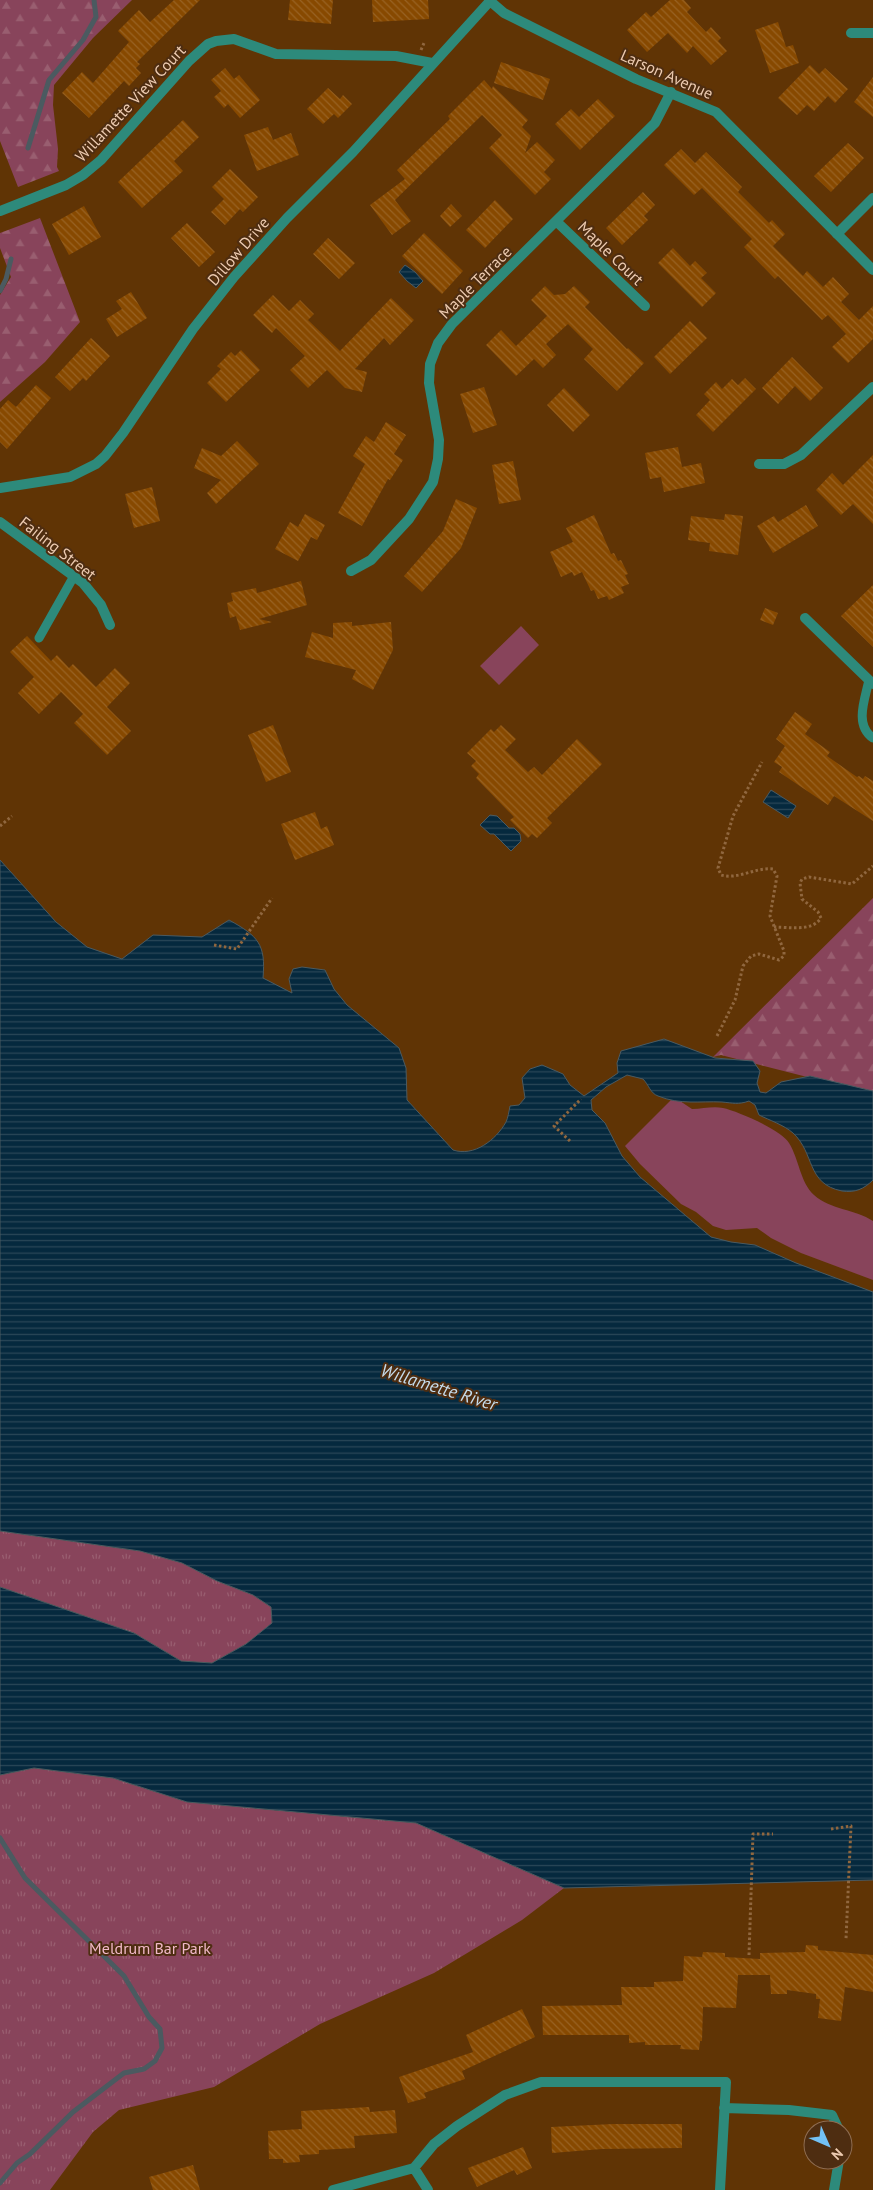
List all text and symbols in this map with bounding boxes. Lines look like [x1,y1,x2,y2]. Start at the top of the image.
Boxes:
street label: Willamette View Court [71,40,190,166]
street label: Larson Avenue [618,45,716,103]
street label: Dillow Drive [203,213,273,289]
street label: Maple Court [574,217,648,290]
street label: Maple Terrace [434,241,516,323]
street label: Failing Street [16,512,101,585]
water label: Willamette River [378,1358,501,1416]
park label: Meldrum Bar Park [89,1938,211,1958]
north arrow [803,2120,853,2170]
text: N [828,2145,847,2164]

